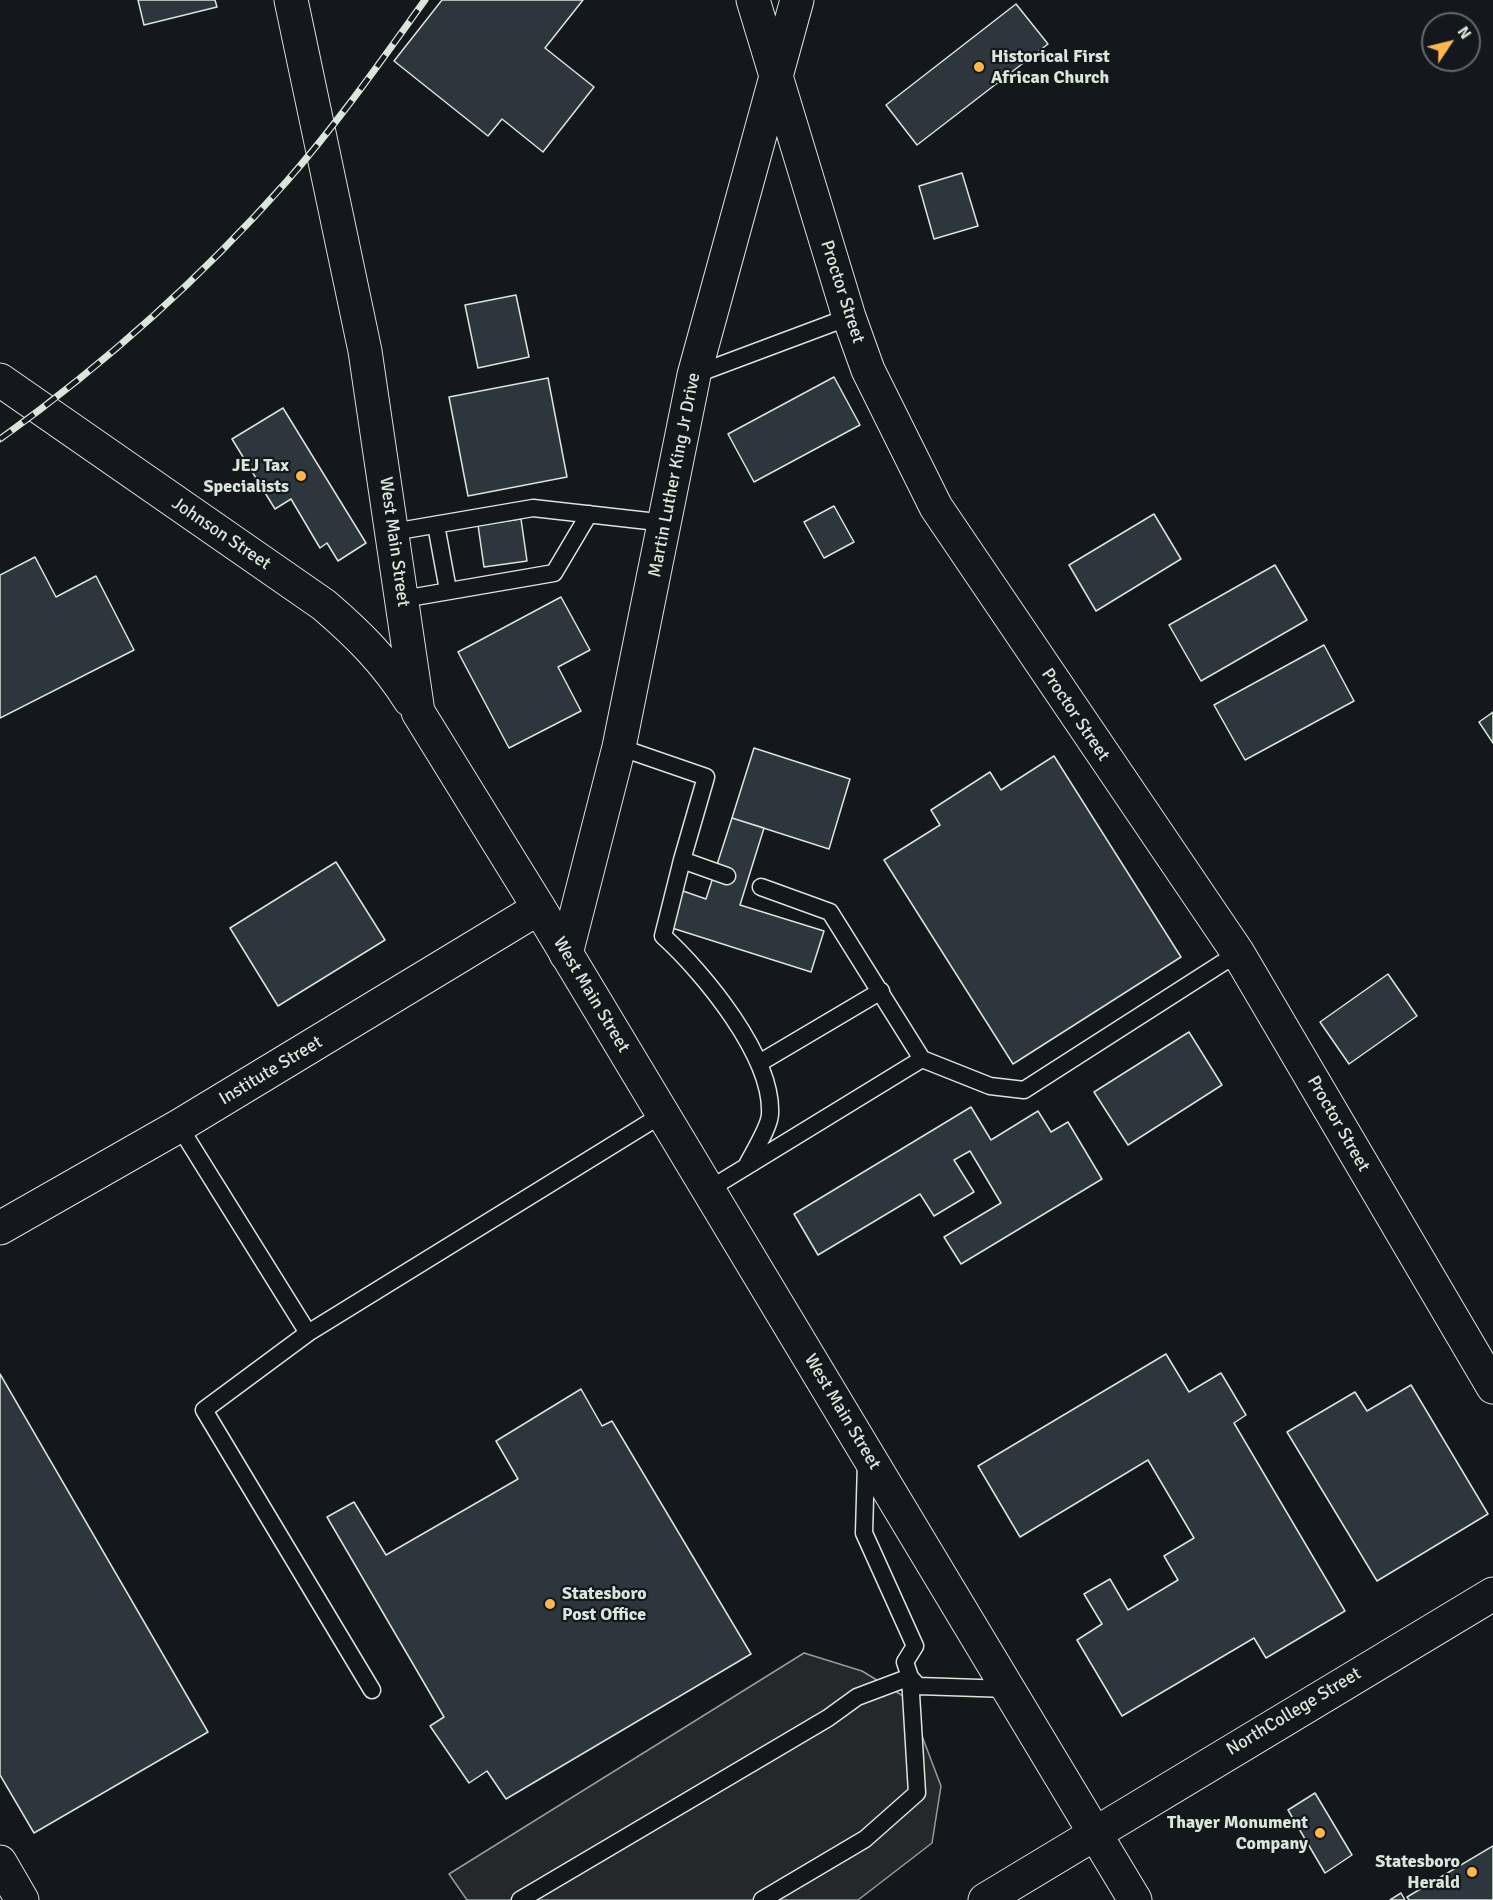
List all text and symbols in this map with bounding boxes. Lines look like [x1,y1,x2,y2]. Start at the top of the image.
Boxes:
north arrow [1421,12,1481,72]
text: N [1453,23,1475,43]
place label: Historical First African Church [991,46,1110,88]
marker: Historical First African Church [972,60,986,74]
street label: Proctor Street [815,238,869,346]
street label: Martin Luther King Jr Drive [645,371,705,579]
place label: JEJ Tax Specialists [204,455,289,498]
marker: JEJ Tax Specialists [294,469,308,483]
street label: West Main Street [374,476,414,608]
street label: Johnson Street [167,493,275,575]
street label: Proctor Street [1036,665,1114,765]
street label: West Main Street [548,933,634,1057]
street label: Institute Street [216,1032,326,1110]
street label: Proctor Street [1302,1072,1374,1176]
street label: West Main Street [799,1350,885,1474]
place label: Statesboro Post Office [562,1583,647,1626]
marker: Statesboro Post Office [543,1597,557,1611]
street label: NorthCollege Street [1223,1663,1365,1761]
place label: Thayer Monument Company [1167,1812,1308,1854]
marker: Thayer Monument Company [1313,1826,1327,1840]
place label: Statesboro Herald [1375,1851,1460,1894]
marker: Statesboro Herald [1465,1865,1479,1879]

